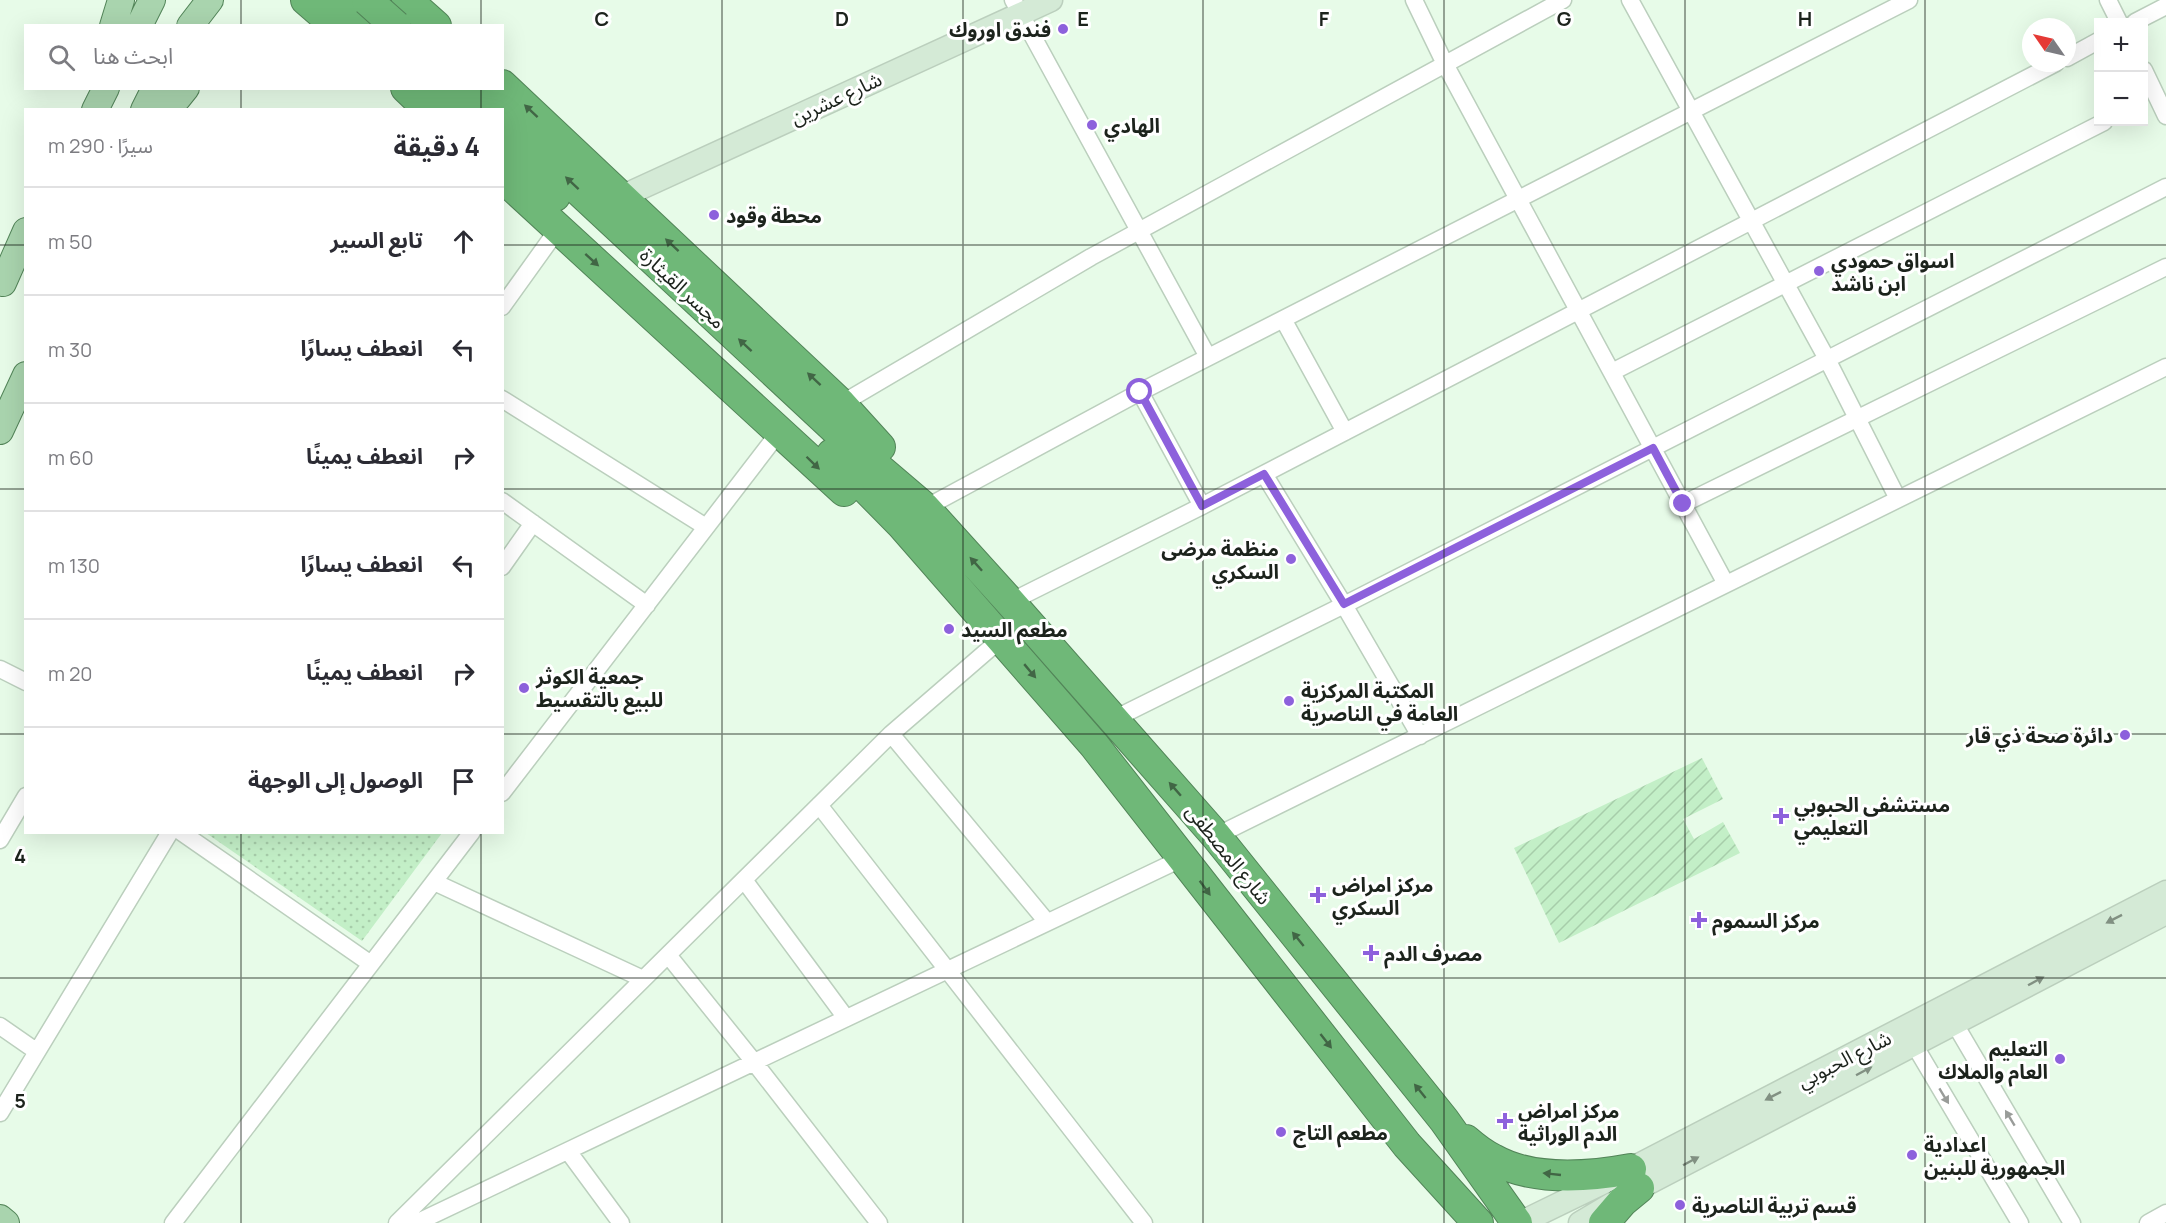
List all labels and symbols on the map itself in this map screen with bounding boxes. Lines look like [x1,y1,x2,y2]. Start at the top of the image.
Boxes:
text: C [595,5,609,32]
text: D [835,5,849,32]
text: E [1077,5,1089,32]
text: F [1319,5,1330,32]
text: G [1557,5,1572,32]
text: H [1798,5,1812,32]
place label: فندق اوروك [949,16,1051,43]
north arrow [2022,18,2076,72]
marker: فندق اوروك [1056,22,1070,36]
street label: شارع عشرين [786,65,887,133]
one-way arrow [523,104,538,118]
place label: الهادي [1104,112,1160,142]
marker: الهادي [1085,118,1099,132]
one-way arrow [564,176,579,190]
place label: محطة وقود [726,202,822,229]
marker: محطة وقود [707,208,721,222]
one-way arrow [665,238,680,252]
street label: مجسر القيثارة [635,242,731,334]
place label: اسواق حمودي ابن ناشد [1831,247,1954,297]
one-way arrow [584,253,599,266]
marker: اسواق حمودي ابن ناشد [1812,264,1826,278]
one-way arrow [737,338,752,352]
one-way arrow [807,373,822,386]
route start [1126,378,1152,404]
one-way arrow [805,455,819,469]
route end [1669,490,1695,516]
place label: منظمة مرضى السكري [1161,535,1279,588]
marker: منظمة مرضى السكري [1284,552,1298,566]
one-way arrow [970,557,983,572]
place label: مطعم السيد [961,616,1068,645]
marker: مطعم السيد [942,622,956,636]
place label: جمعية الكوثر للبيع بالتقسيط [535,663,663,715]
one-way arrow [1023,663,1036,678]
place label: المكتبة المركزية العامة في الناصرية [1301,677,1458,730]
marker: جمعية الكوثر للبيع بالتقسيط [517,681,531,695]
marker: المكتبة المركزية العامة في الناصرية [1282,694,1296,708]
place label: دائرة صحة ذي قار [1965,722,2113,752]
marker: دائرة صحة ذي قار [2118,728,2132,742]
one-way arrow [1168,781,1182,796]
place label: مستشفى الحبوبي التعليمي [1794,791,1950,844]
street label: شارع المصطفى [1178,798,1278,911]
marker: مستشفى الحبوبي التعليمي [1772,807,1790,825]
text: 4 [14,842,26,869]
place label: مركز امراض السكري [1332,871,1433,924]
one-way arrow [1199,880,1210,896]
marker: مركز امراض السكري [1309,886,1327,904]
place label: مركز السموم [1712,907,1820,936]
marker: مركز السموم [1690,911,1708,929]
one-way arrow [2105,914,2122,924]
one-way arrow [1293,932,1305,947]
place label: مصرف الدم [1384,940,1482,969]
marker: مصرف الدم [1362,944,1380,962]
one-way arrow [2028,976,2045,986]
street label: شارع الحبوبي [1792,1024,1897,1097]
one-way arrow [1319,1033,1332,1049]
place label: التعليم العام والملاك [1938,1035,2048,1087]
marker: التعليم العام والملاك [2053,1052,2067,1066]
one-way arrow [1855,1066,1872,1076]
one-way arrow [1414,1083,1427,1099]
text: 5 [14,1087,26,1114]
one-way arrow [1939,1088,1950,1104]
one-way arrow [1764,1091,1781,1101]
place label: مركز امراض الدم الوراثية [1518,1097,1619,1149]
one-way arrow [2005,1109,2015,1126]
marker: مركز امراض الدم الوراثية [1496,1112,1514,1130]
place label: مطعم التاج [1293,1119,1388,1148]
marker: مطعم التاج [1274,1125,1288,1139]
place label: اعدادية الجمهورية للبنين [1924,1131,2065,1181]
marker: اعدادية الجمهورية للبنين [1905,1148,1919,1162]
one-way arrow [1682,1157,1699,1166]
one-way arrow [1542,1169,1561,1179]
place label: قسم تربية الناصرية [1692,1192,1857,1221]
marker: قسم تربية الناصرية [1673,1198,1687,1212]

